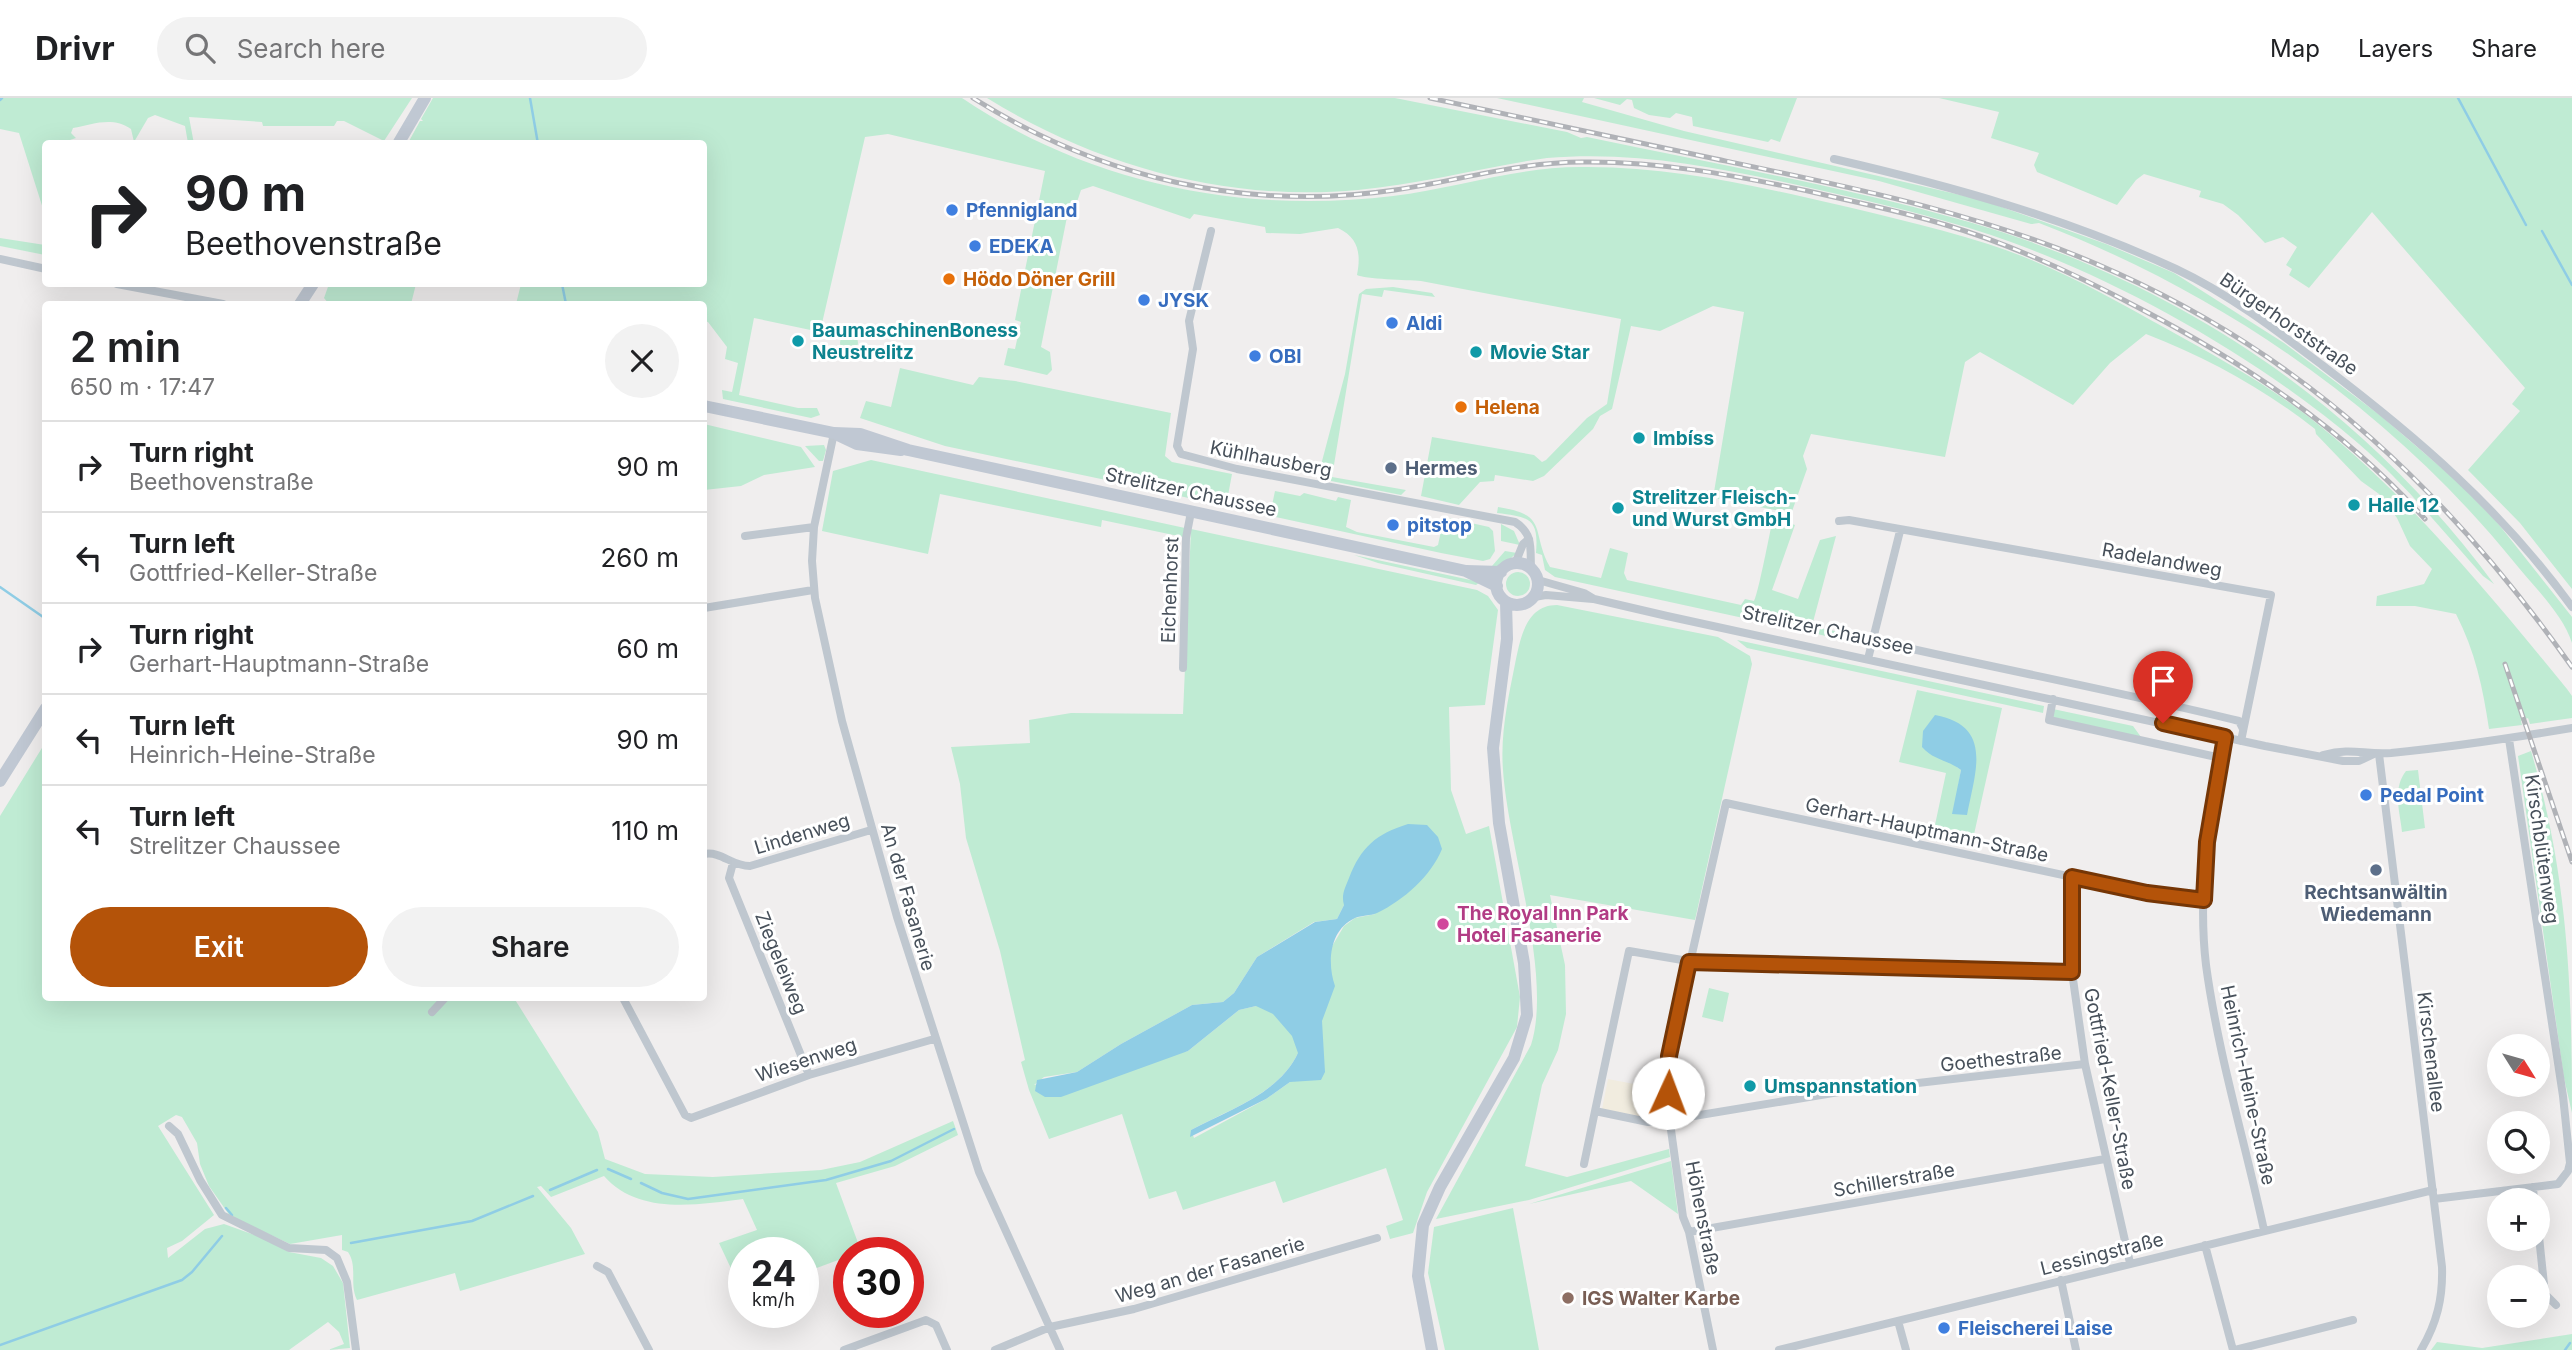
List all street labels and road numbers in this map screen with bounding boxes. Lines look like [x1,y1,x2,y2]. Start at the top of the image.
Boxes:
street label: Bürgerhorststraße [2215,268,2363,380]
street label: Kühlhausberg [1208,436,1334,482]
street label: Strelitzer Chaussee [1103,463,1279,521]
street label: Eichenhorst [1157,536,1183,644]
street label: Radelandweg [2100,538,2224,582]
street label: Strelitzer Chaussee [1740,601,1916,659]
street label: Kirschblütenweg [2520,773,2564,925]
street label: Gerhart-Hauptmann-Straße [1803,793,2051,867]
street label: Lindenweg [752,809,852,859]
street label: An der Fasanerie [876,821,940,973]
street label: Ziegeleiweg [750,908,812,1018]
street label: Heinrich-Heine-Straße [2216,983,2280,1187]
street label: Gottfried-Keller-Straße [2079,986,2141,1192]
street label: Kirschenallee [2412,990,2450,1114]
street label: Wiesenweg [753,1033,859,1087]
street label: Goethestraße [1939,1041,2063,1077]
street label: Schillerstraße [1831,1158,1957,1202]
street label: Höhenstraße [1681,1159,1725,1277]
street label: Lessingstraße [2038,1228,2166,1280]
street label: Weg an der Fasanerie [1113,1232,1307,1308]

